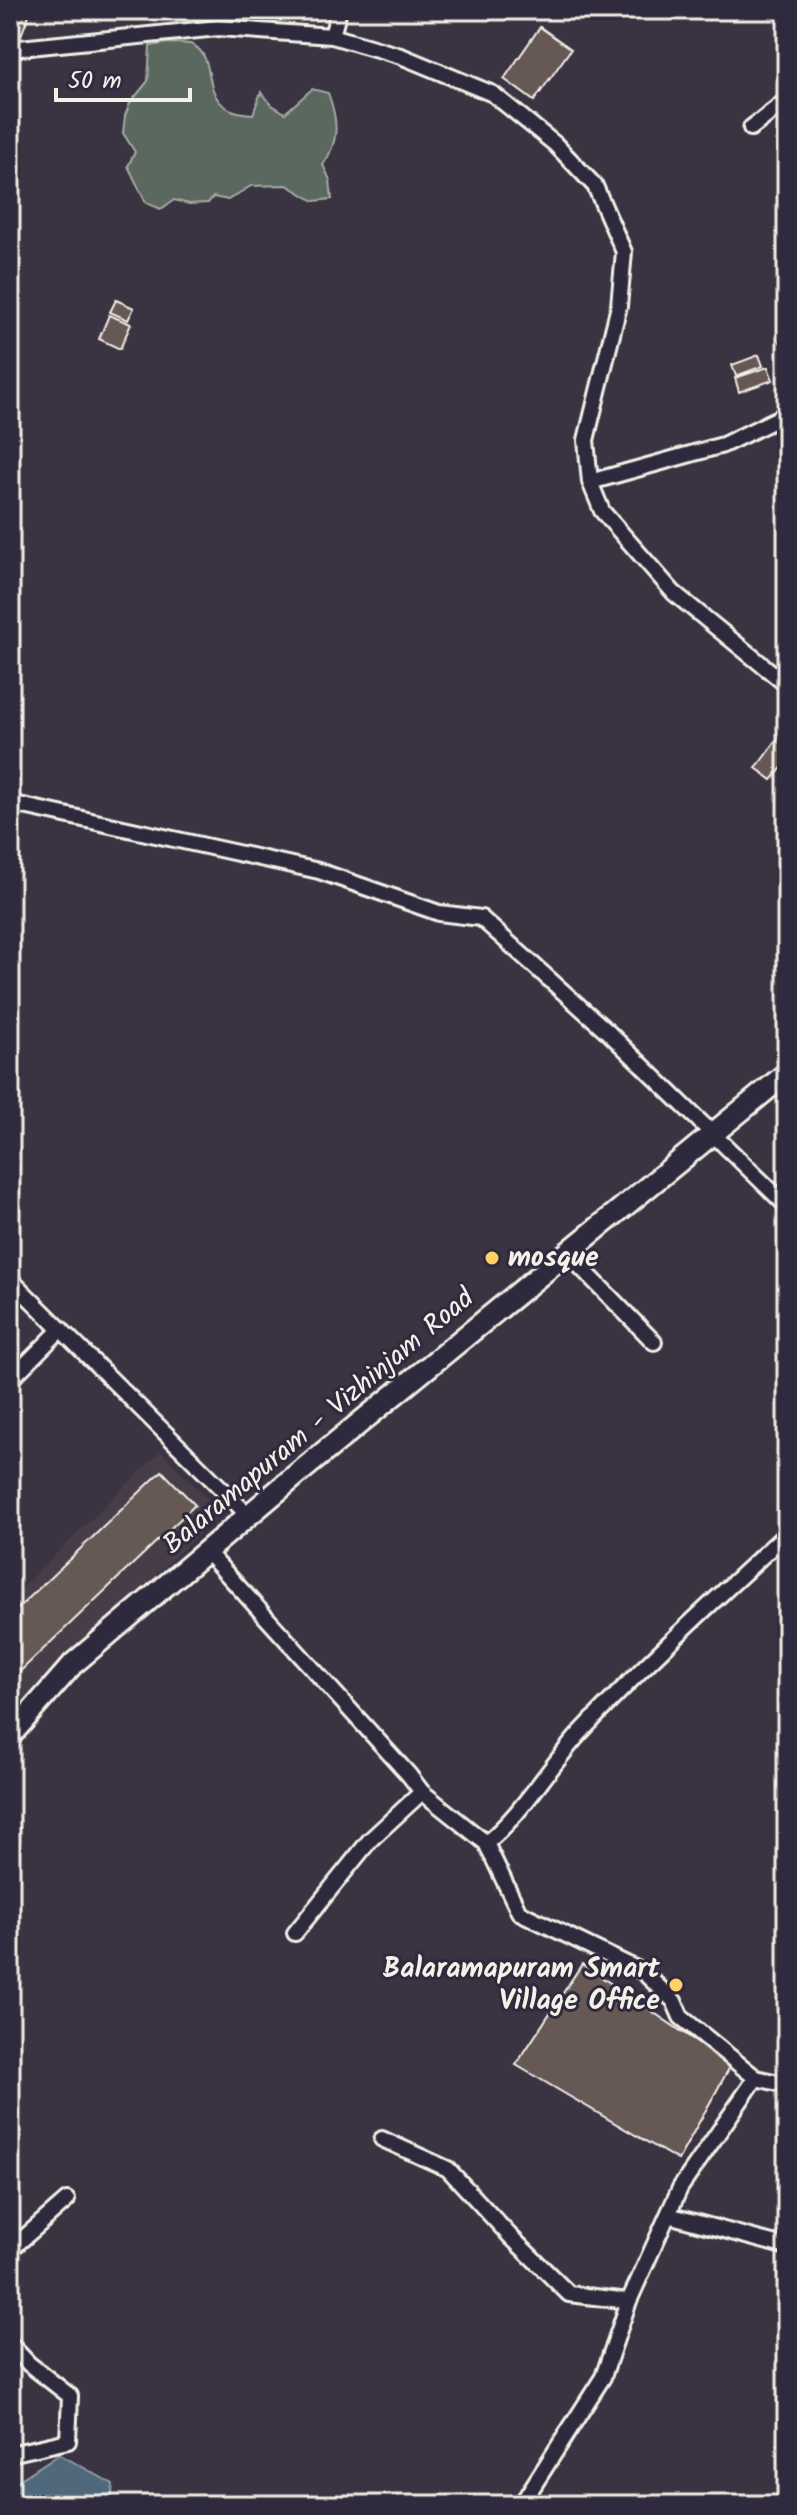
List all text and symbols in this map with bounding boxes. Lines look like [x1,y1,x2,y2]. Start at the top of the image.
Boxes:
scale bar [56,52,190,102]
text: 50 m [68,62,122,101]
place label: mosque [508,1236,599,1281]
marker: mosque [483,1249,501,1267]
street label: Balaramapuram - Vizhinjam Road [153,1277,486,1567]
place label: Balaramapuram Smart Village Office [383,1947,660,2024]
marker: Balaramapuram Smart Village Office [667,1976,685,1994]

